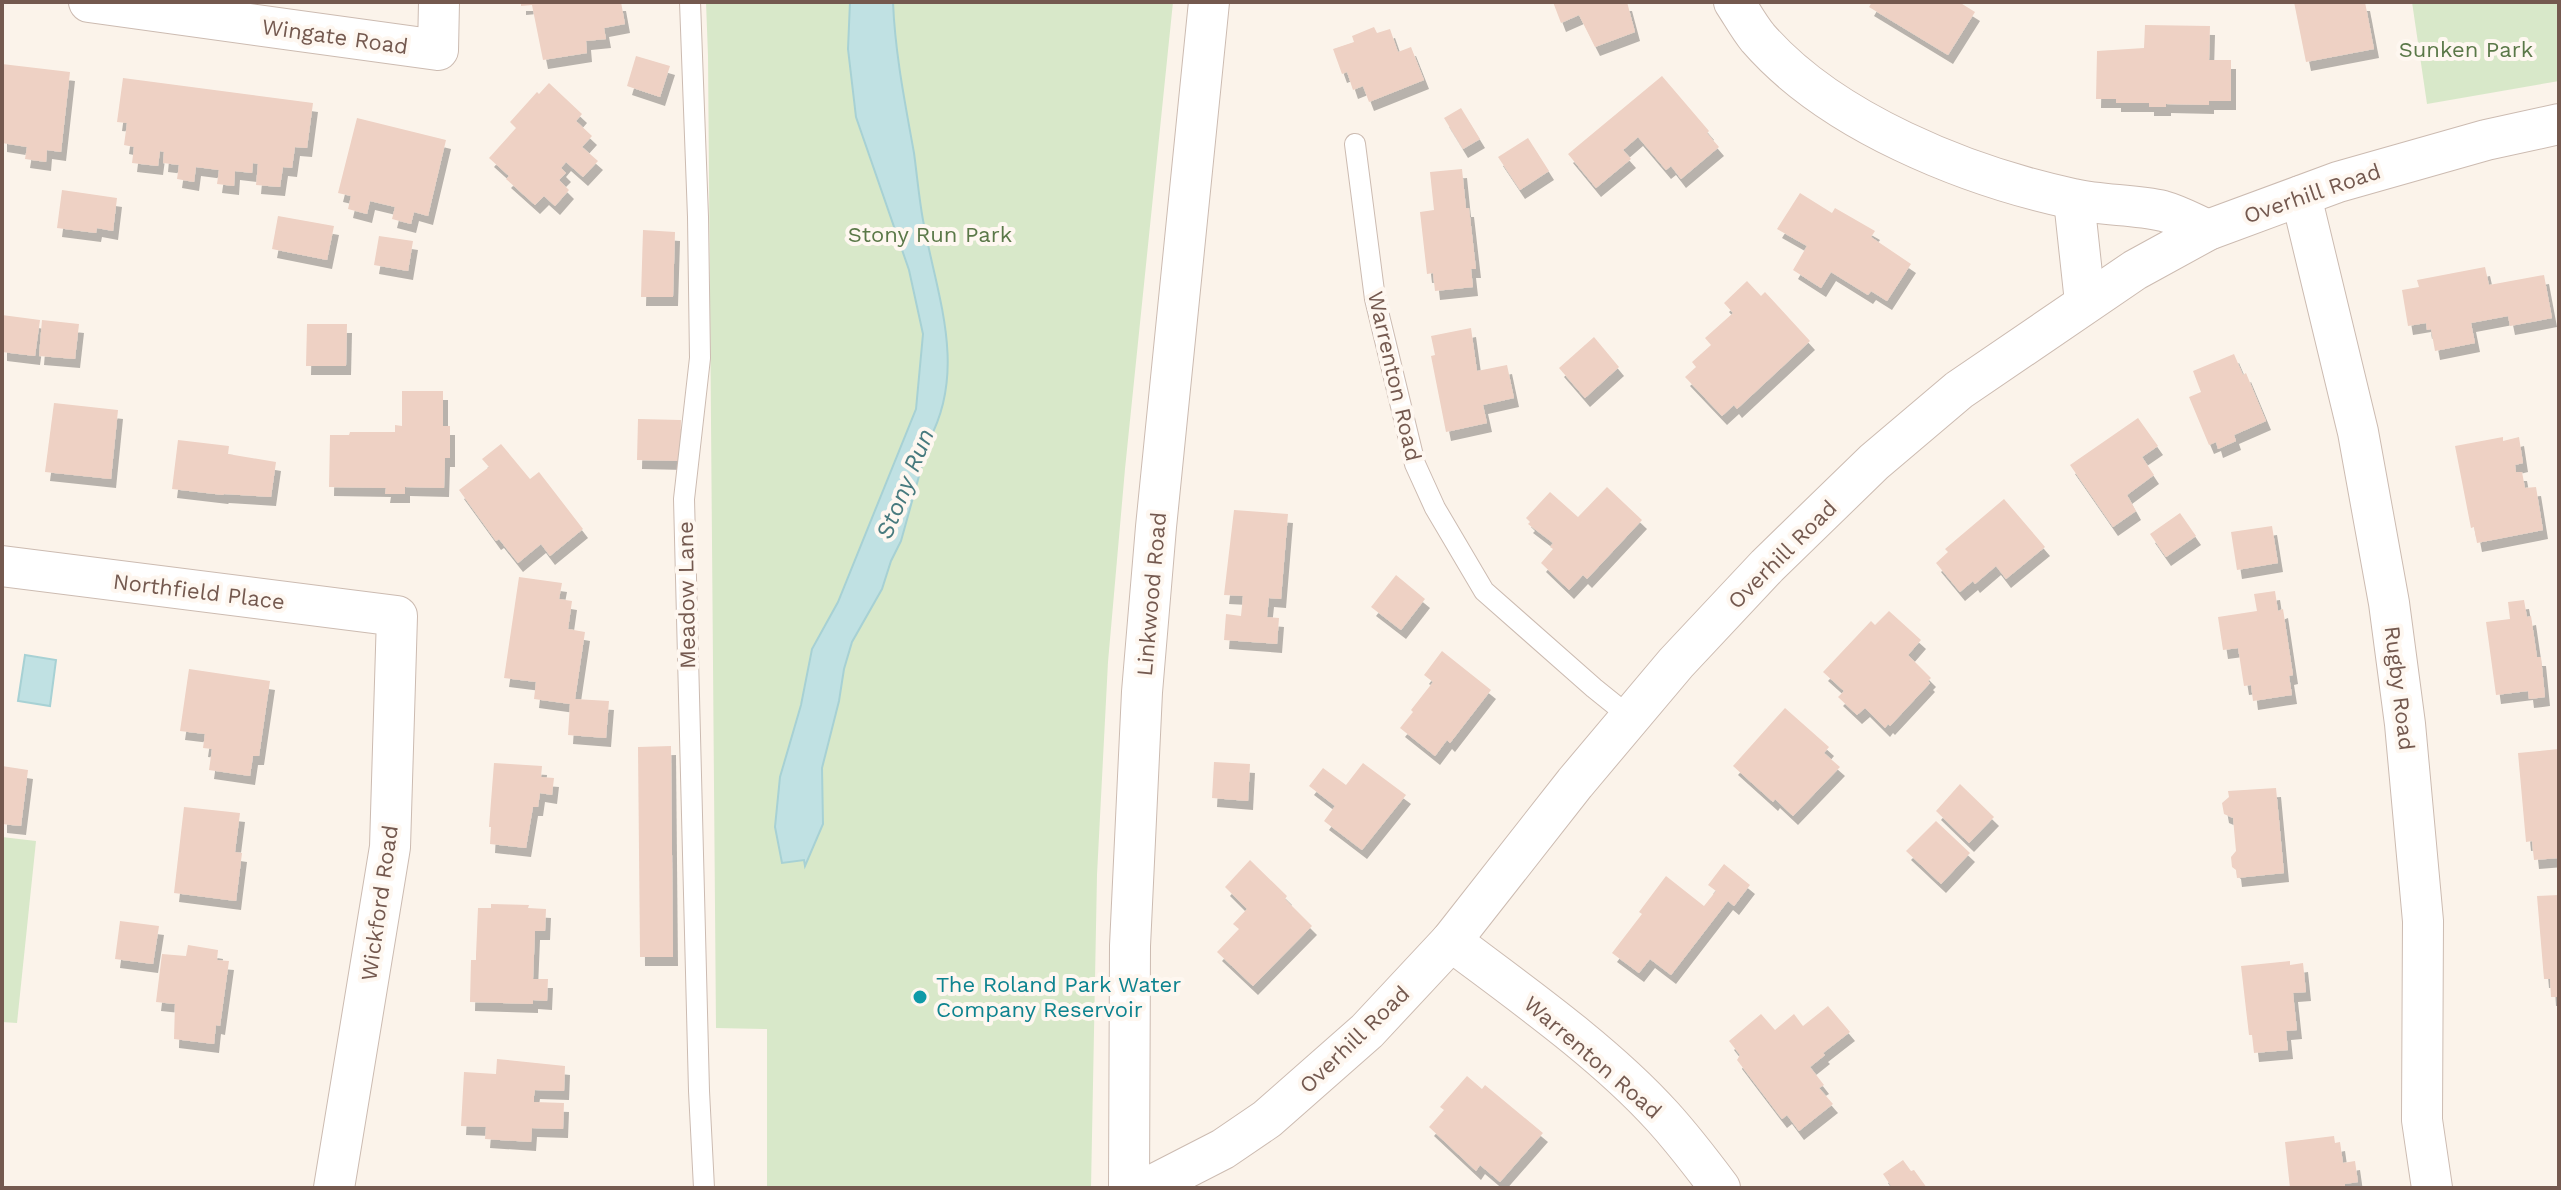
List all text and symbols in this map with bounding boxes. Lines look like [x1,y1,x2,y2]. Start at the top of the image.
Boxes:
street label: Wingate Road [260,14,410,59]
park label: Sunken Park [2399,37,2533,62]
street label: Overhill Road [2241,158,2384,229]
park label: Stony Run Park [848,222,1012,247]
street label: Warrenton Road [1363,289,1426,464]
water label: Stony Run [870,425,940,543]
street label: Overhill Road [1723,495,1842,614]
street label: Linkwood Road [1132,511,1171,677]
street label: Meadow Lane [673,521,700,669]
street label: Northfield Place [112,569,286,614]
street label: Rugby Road [2379,624,2420,752]
street label: Wickford Road [356,824,403,983]
place label: The Roland Park Water Company Reservoir [936,972,1181,1022]
street label: Overhill Road [1294,981,1414,1098]
marker: The Roland Park Water Company Reservoir [911,988,929,1006]
street label: Warrenton Road [1519,991,1666,1124]

